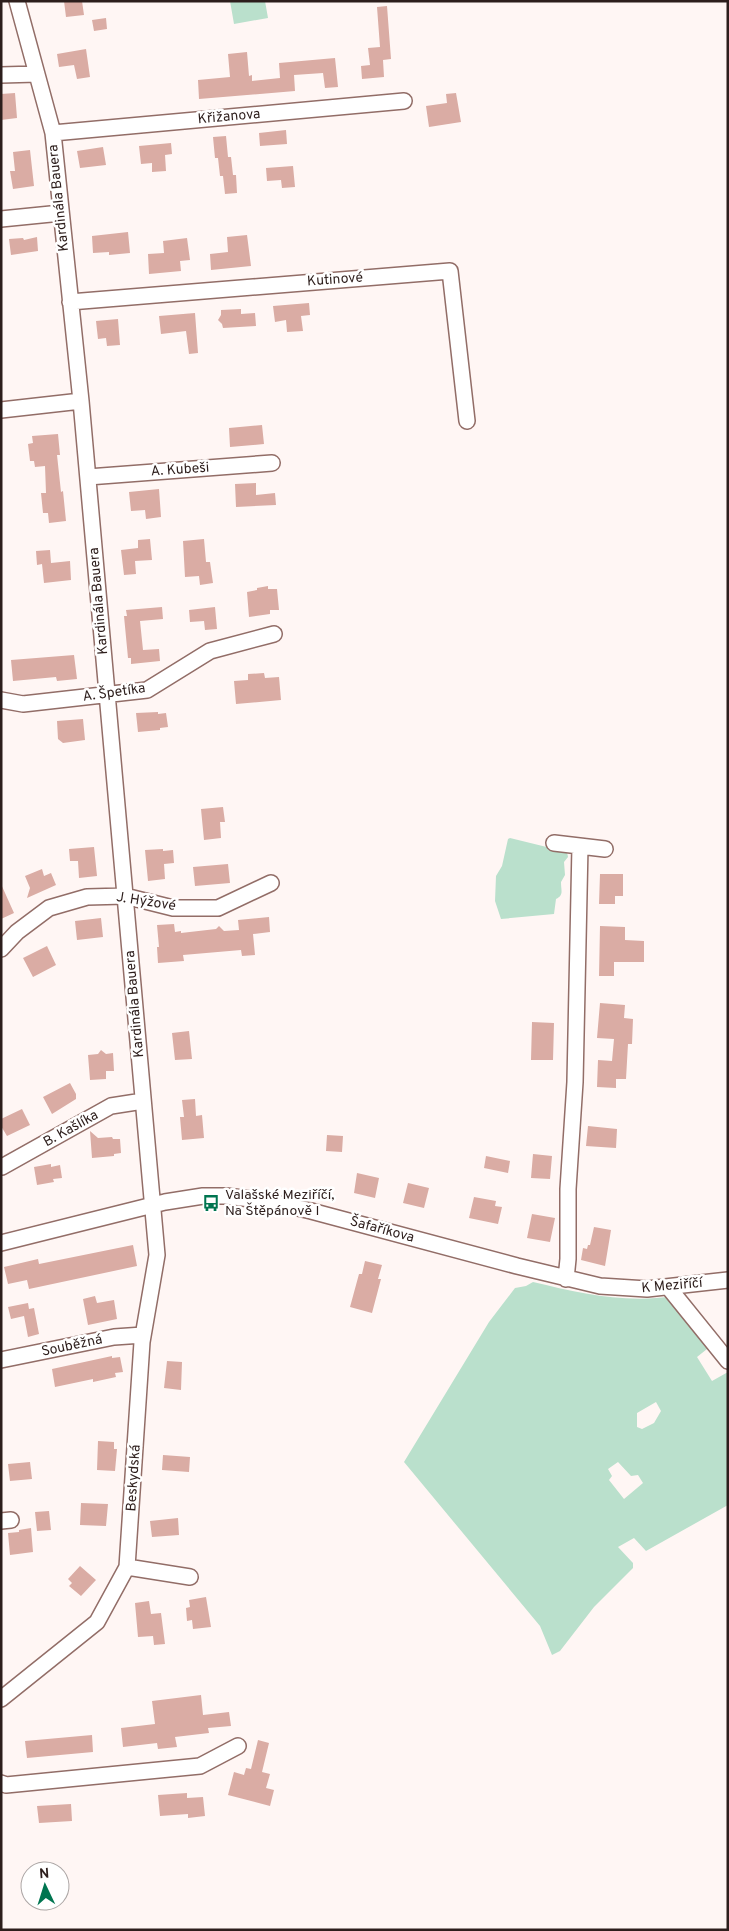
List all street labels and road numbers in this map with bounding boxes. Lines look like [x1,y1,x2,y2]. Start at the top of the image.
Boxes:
street label: Křižanova [197,106,261,128]
street label: Kardinála Bauera [45,144,73,252]
street label: Kutinové [306,270,364,290]
street label: A. Kubeši [150,459,210,481]
street label: Kardinála Bauera [86,547,112,655]
street label: A. Špetíka [81,679,146,706]
street label: J. Hýžové [115,889,177,915]
street label: Kardinála Bauera [122,950,148,1058]
street label: B. Kašlíka [41,1107,101,1151]
street label: Šafaříkova [348,1212,416,1247]
street label: K Meziříčí [641,1275,705,1297]
street label: Souběžná [40,1331,104,1361]
street label: Beskydská [123,1444,145,1512]

